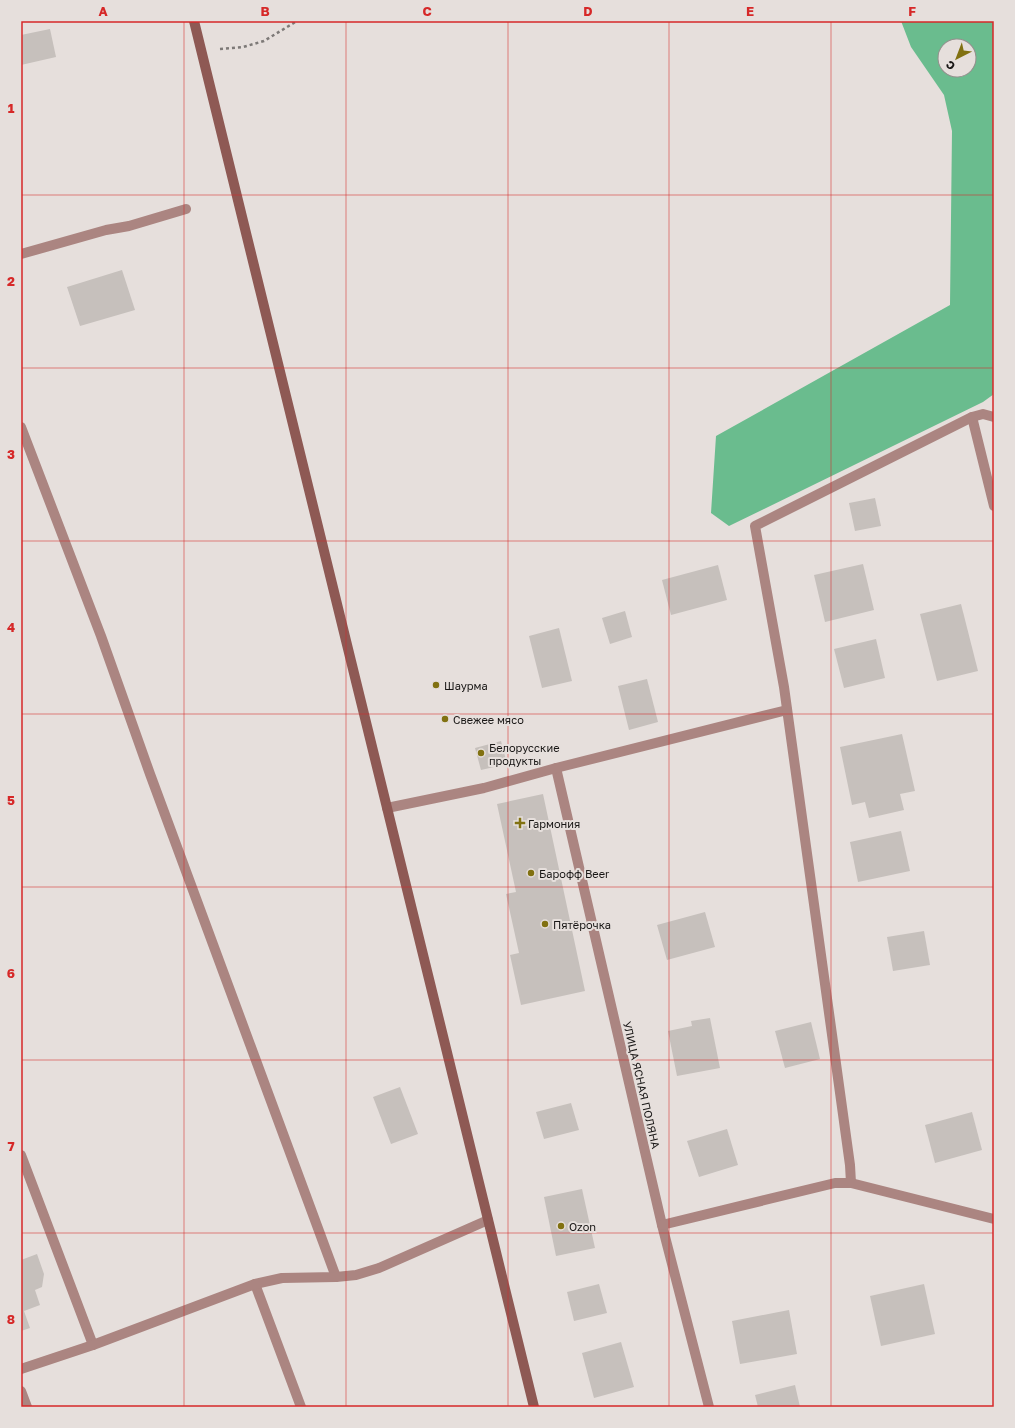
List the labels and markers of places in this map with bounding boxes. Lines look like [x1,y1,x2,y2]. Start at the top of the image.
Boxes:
place label: Шаурма [444,679,488,692]
marker: Шаурма [431,680,441,690]
place label: Свежее мясо [453,713,524,726]
marker: Свежее мясо [440,714,450,724]
place label: Белорусские продукты [489,741,560,767]
marker: Белорусские продукты [476,748,486,758]
place label: Гармония [528,817,580,830]
marker: Гармония [515,818,525,828]
place label: Барофф Beer [539,867,610,880]
marker: Барофф Beer [526,868,536,878]
place label: Пятёрочка [553,918,611,931]
marker: Пятёрочка [540,919,550,929]
place label: Ozon [569,1220,596,1233]
marker: Ozon [556,1221,566,1231]

